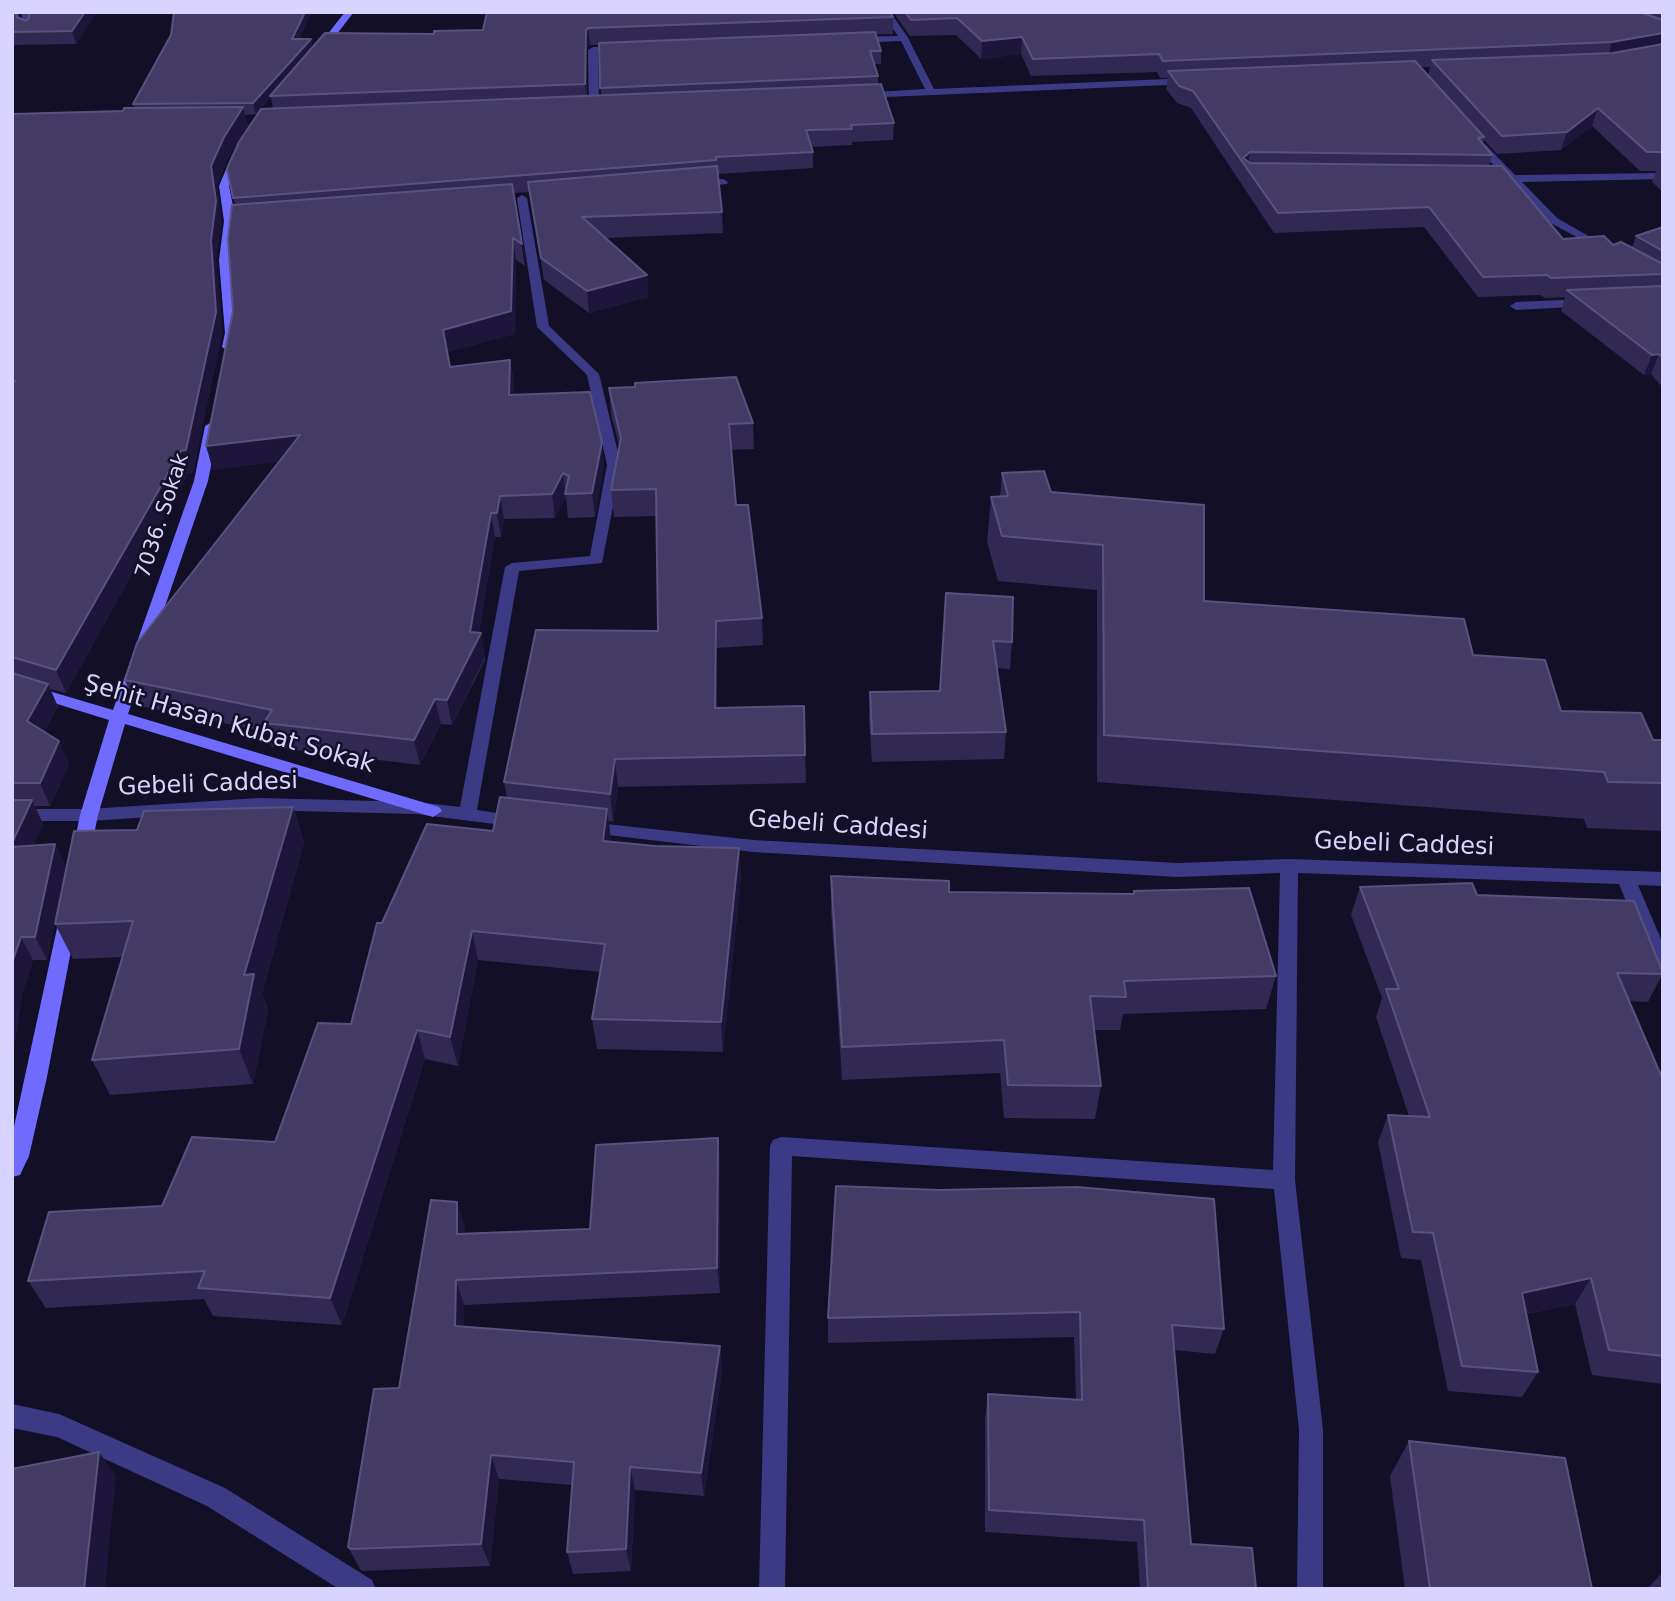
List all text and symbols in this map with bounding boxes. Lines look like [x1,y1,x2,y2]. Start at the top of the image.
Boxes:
street label: 7036. Sokak [131,450,195,582]
street label: Şehit Hasan Kubat Sokak [81,670,377,780]
street label: Gebeli Caddesi [117,767,299,803]
street label: Gebeli Caddesi [747,805,929,847]
street label: Gebeli Caddesi [1313,827,1495,863]

